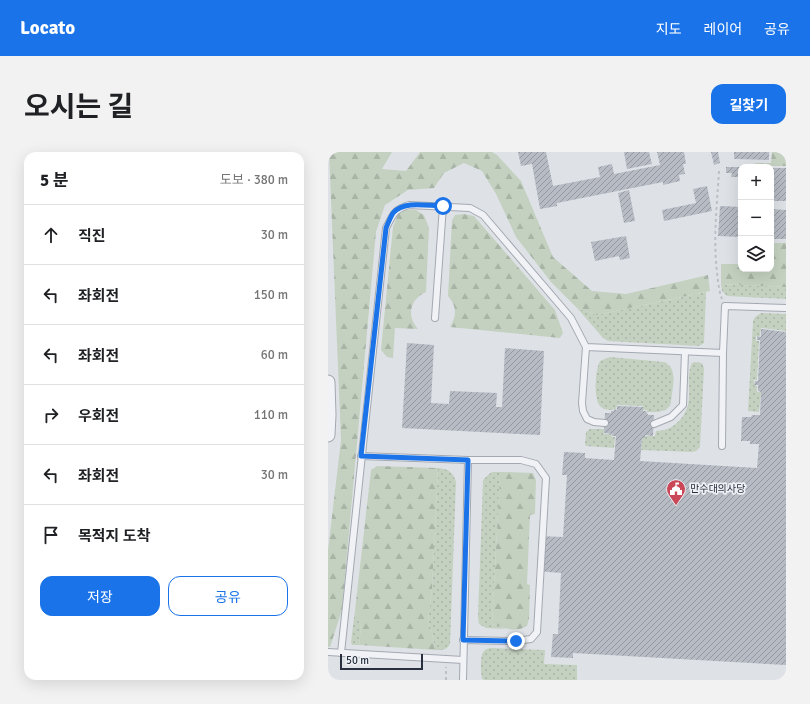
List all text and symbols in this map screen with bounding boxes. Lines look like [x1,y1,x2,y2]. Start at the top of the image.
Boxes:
text: Locato [20,16,75,40]
text: 지도 [656,21,682,38]
text: 레이어 [704,21,742,38]
text: 공유 [764,21,790,38]
button: 길찾기 [711,84,786,124]
text: 오시는 길 [24,90,133,124]
map controls [738,164,774,272]
button: + [738,164,774,200]
text: 5 분 [40,170,69,191]
text: 도보 · 380 m [220,172,288,188]
route start [434,197,452,215]
button: − [738,200,774,236]
icon: ahead [40,224,62,246]
text: 직진 [78,227,106,245]
text: 30 m [261,227,288,243]
button: layers [738,236,774,272]
icon: left [40,284,62,306]
text: 좌회전 [78,287,119,305]
text: 150 m [254,287,288,303]
icon: left [40,344,62,366]
text: 좌회전 [78,347,119,365]
text: 60 m [261,347,288,363]
icon: right [40,404,62,426]
text: 우회전 [78,407,119,425]
text: 110 m [254,407,288,423]
icon: left [40,464,62,486]
text: 좌회전 [78,467,119,485]
text: 30 m [261,467,288,483]
public building icon: 만수대의사당 [665,478,687,506]
place label: 만수대의사당 [690,483,745,495]
icon: arrive [40,524,62,546]
text: 목적지 도착 [78,527,150,545]
button: 저장 [40,576,160,616]
button: 공유 [168,576,288,616]
route end [507,632,525,650]
scale bar [340,652,423,671]
text: 50 m [346,654,369,667]

